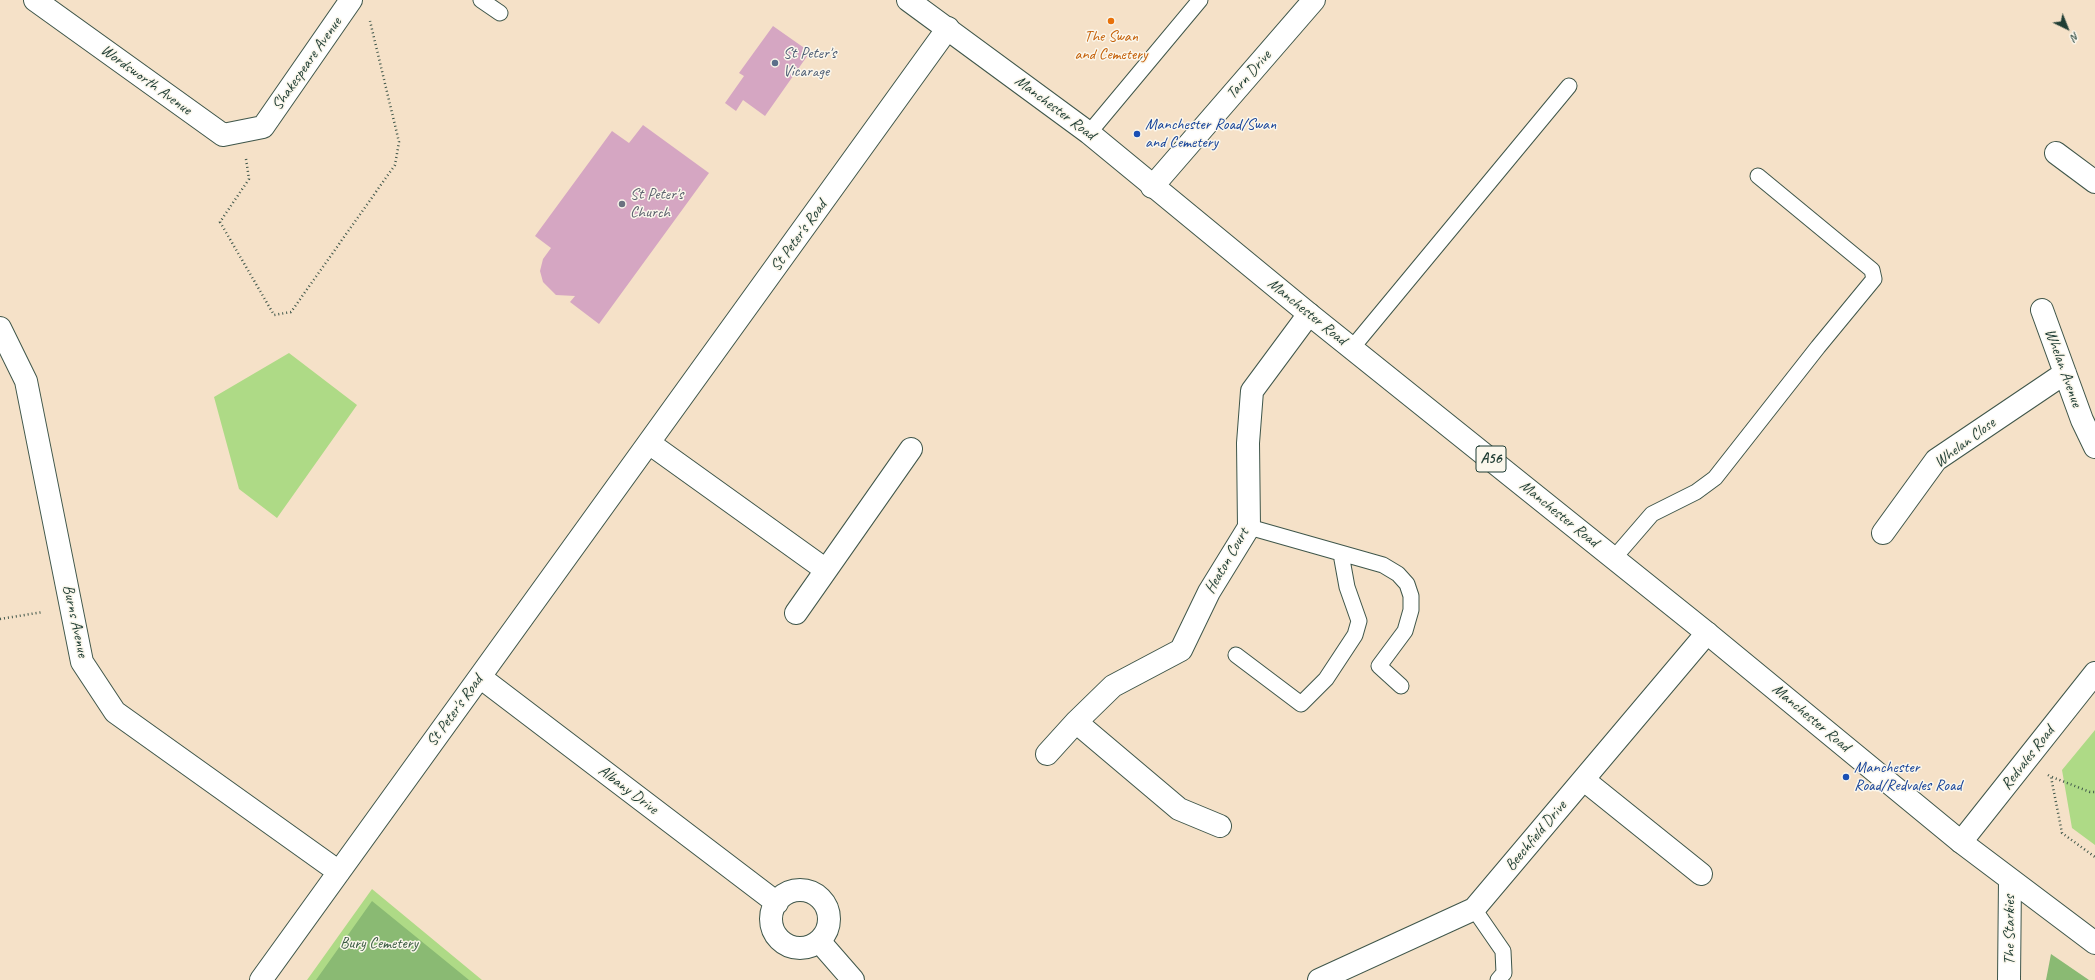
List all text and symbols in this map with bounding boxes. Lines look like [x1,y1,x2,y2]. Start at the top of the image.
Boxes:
north arrow [2047,8,2087,48]
street label: Shakespeare Avenue [268,14,346,114]
marker: The Swan and Cemetery [1106,16,1116,26]
place label: The Swan and Cemetery [1075,27,1147,65]
text: N [2068,29,2082,44]
street label: Wordsworth Avenue [97,41,195,119]
place label: St Peter's Vicarage [783,44,836,82]
street label: Tarn Drive [1223,47,1275,103]
marker: St Peter's Vicarage [770,58,780,68]
street label: Manchester Road [1011,71,1099,145]
place label: Manchester Road/Swan and Cemetery [1145,115,1276,153]
marker: Manchester Road/Swan and Cemetery [1132,129,1142,139]
place label: St Peter's Church [630,185,683,223]
street label: St Peter's Road [767,196,831,276]
marker: St Peter's Church [617,199,627,209]
street label: Manchester Road [1264,274,1350,350]
street label: Whelan Avenue [2040,326,2086,410]
street label: Whelan Close [1931,414,1999,472]
road number: A56 [1476,446,1506,472]
street label: Manchester Road [1516,476,1602,552]
street label: Heaton Court [1200,525,1254,597]
street label: Burns Avenue [58,583,92,659]
street label: St Peter's Road [423,671,487,751]
street label: Manchester Road [1768,680,1854,756]
street label: Redvales Road [1997,722,2059,794]
place label: Manchester Road/Redvales Road [1854,758,1962,796]
street label: Albany Drive [594,761,662,819]
marker: Manchester Road/Redvales Road [1841,772,1851,782]
street label: Beechfield Drive [1501,797,1571,875]
street label: The Starkies [2000,895,2020,965]
park label: Bury Cemetery [340,934,418,954]

